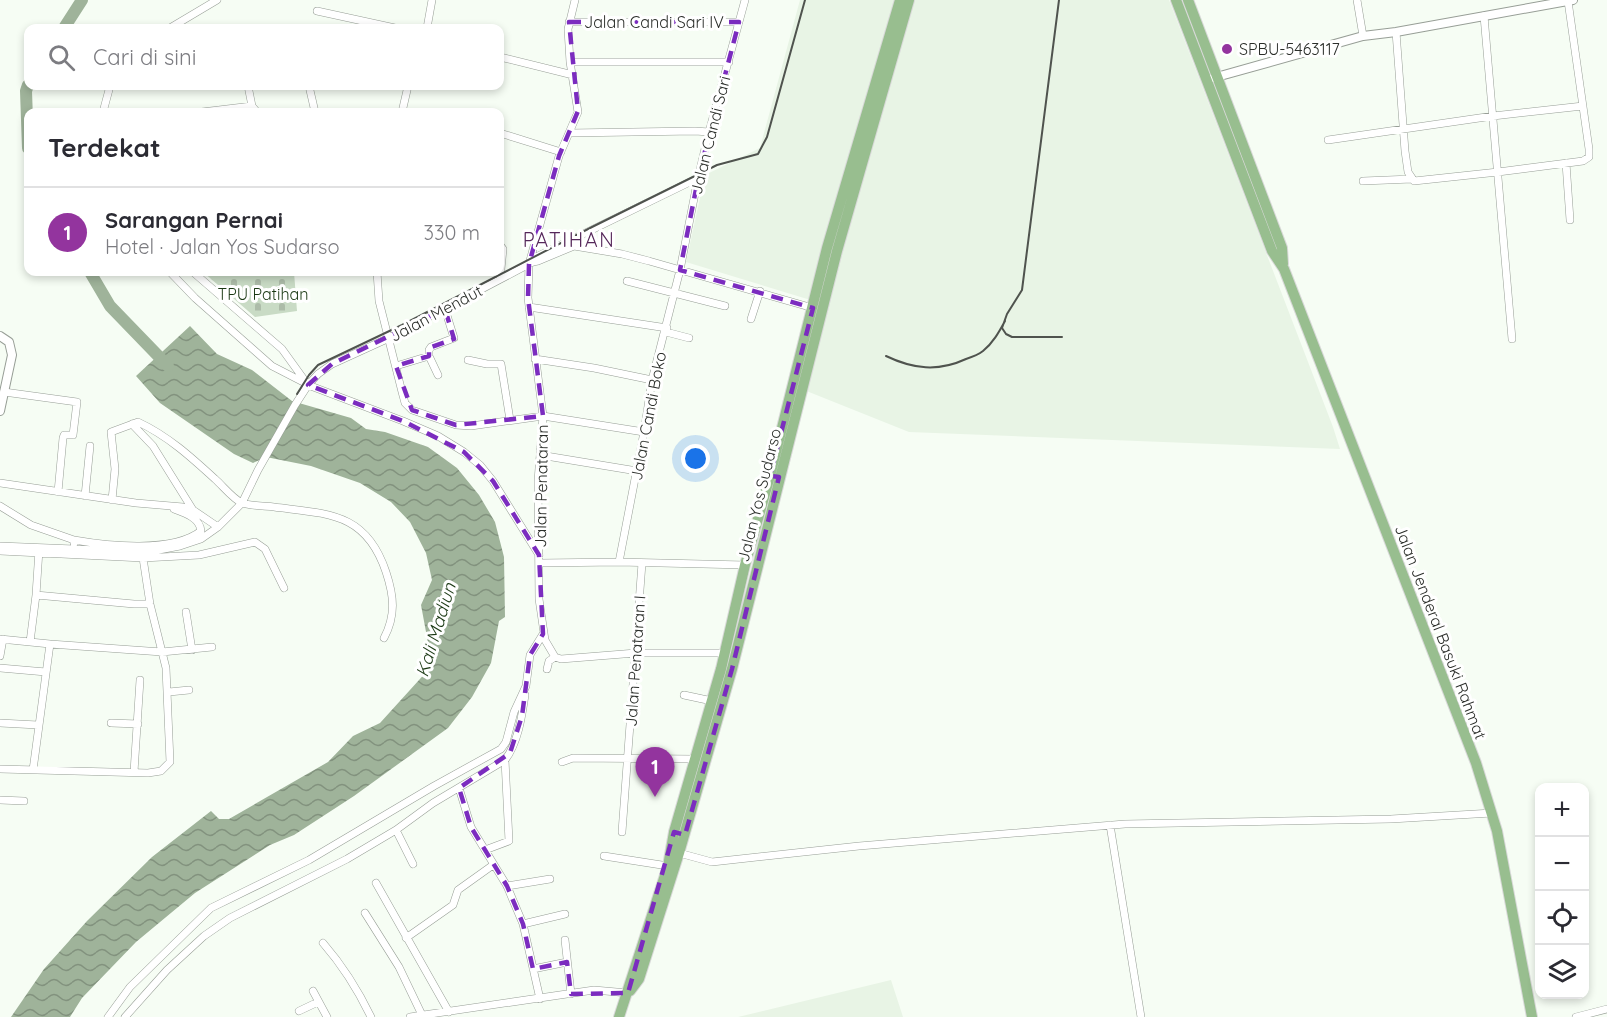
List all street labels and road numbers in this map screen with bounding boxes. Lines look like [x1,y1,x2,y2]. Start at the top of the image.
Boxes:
street label: Jalan Candi Sari IV [584,12,724,32]
street label: Jalan Candi Sari [686,74,734,196]
street label: Jalan Mendut [386,280,486,346]
street label: Jalan Candi Boko [626,350,670,482]
street label: Jalan Penataran [530,424,552,548]
street label: Jalan Yos Sudarso [733,426,785,564]
street label: Jalan Jenderal Basuki Rahmat [1391,522,1491,742]
street label: Jalan Penataran I [620,595,650,727]

